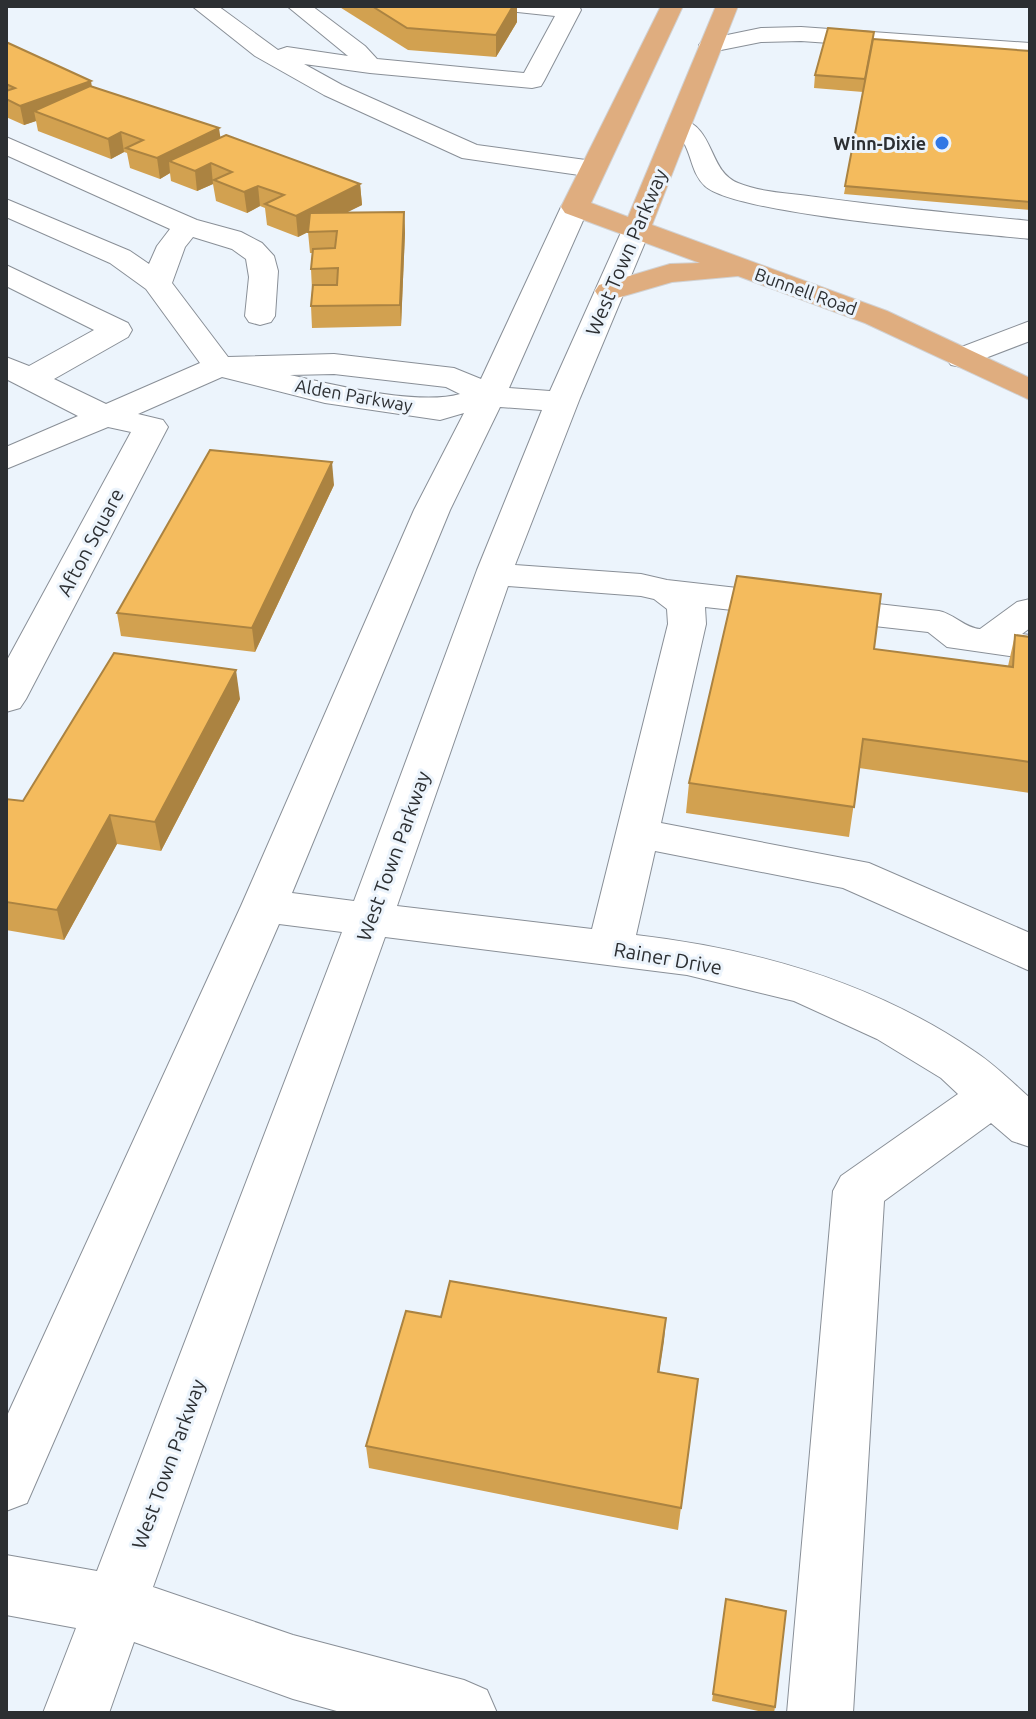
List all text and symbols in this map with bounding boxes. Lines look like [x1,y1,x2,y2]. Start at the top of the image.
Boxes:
place label: Winn-Dixie [833,133,926,153]
marker: Winn-Dixie [933,134,951,152]
street label: West Town Parkway [580,165,672,339]
street label: Bunnell Road [752,263,860,319]
street label: Alden Parkway [294,375,415,415]
street label: Afton Square [52,484,128,600]
street label: West Town Parkway [352,768,435,944]
street label: Rainer Drive [612,937,724,979]
street label: West Town Parkway [127,1376,210,1552]

